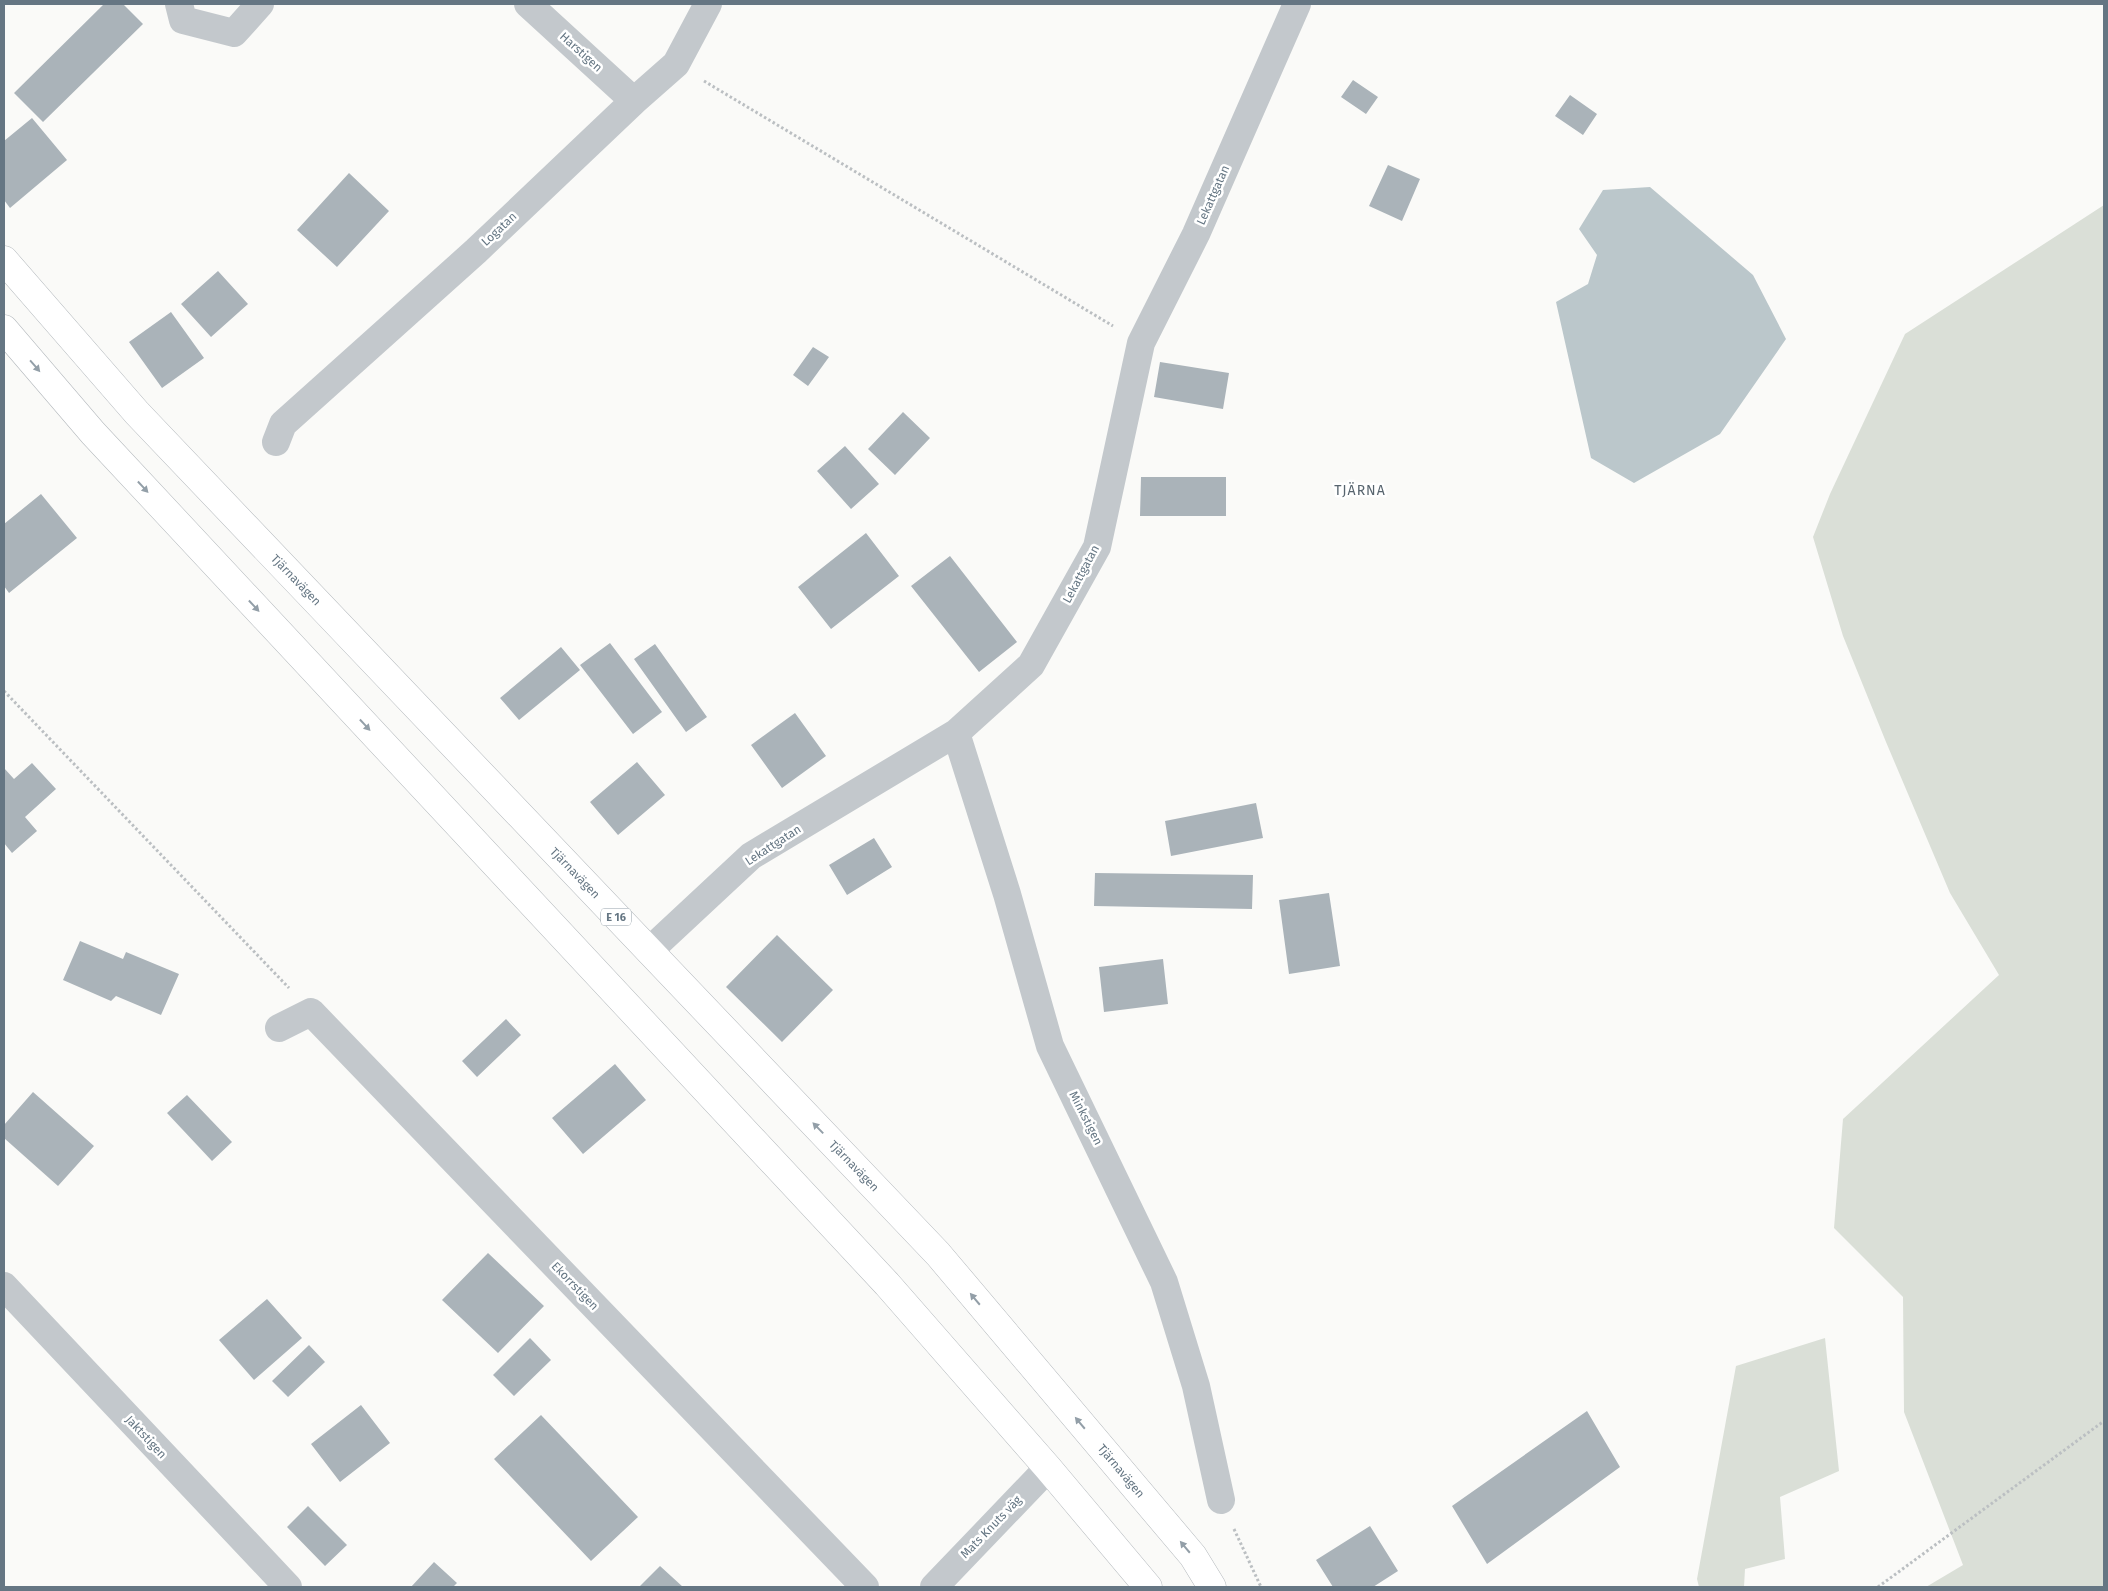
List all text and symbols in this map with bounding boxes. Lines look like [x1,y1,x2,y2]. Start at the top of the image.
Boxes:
street label: Harstigen [557,29,605,75]
street label: Lekattgatan [1194,163,1232,227]
street label: Logatan [478,209,520,249]
one-way arrow [30,359,41,372]
one-way arrow [137,481,149,493]
district label: TJÄRNA [1334,482,1386,499]
street label: Lekattgatan [1060,543,1102,605]
street label: Tjärnavägen [268,552,324,608]
one-way arrow [248,600,260,612]
one-way arrow [359,719,371,731]
street label: Lekattgatan [743,822,803,868]
street label: Tjärnavägen [547,845,603,901]
road number: E 16 [601,909,631,926]
street label: Minkstigen [1066,1089,1106,1147]
one-way arrow [812,1122,824,1134]
street label: Tjärnavägen [826,1138,882,1194]
street label: Ekorrstigen [549,1259,601,1313]
one-way arrow [970,1292,981,1305]
street label: Jaktstigen [123,1413,169,1461]
one-way arrow [1075,1417,1086,1429]
street label: Tjärnavägen [1095,1441,1147,1501]
street label: Mats Knuts väg [958,1492,1025,1561]
one-way arrow [1180,1540,1191,1553]

